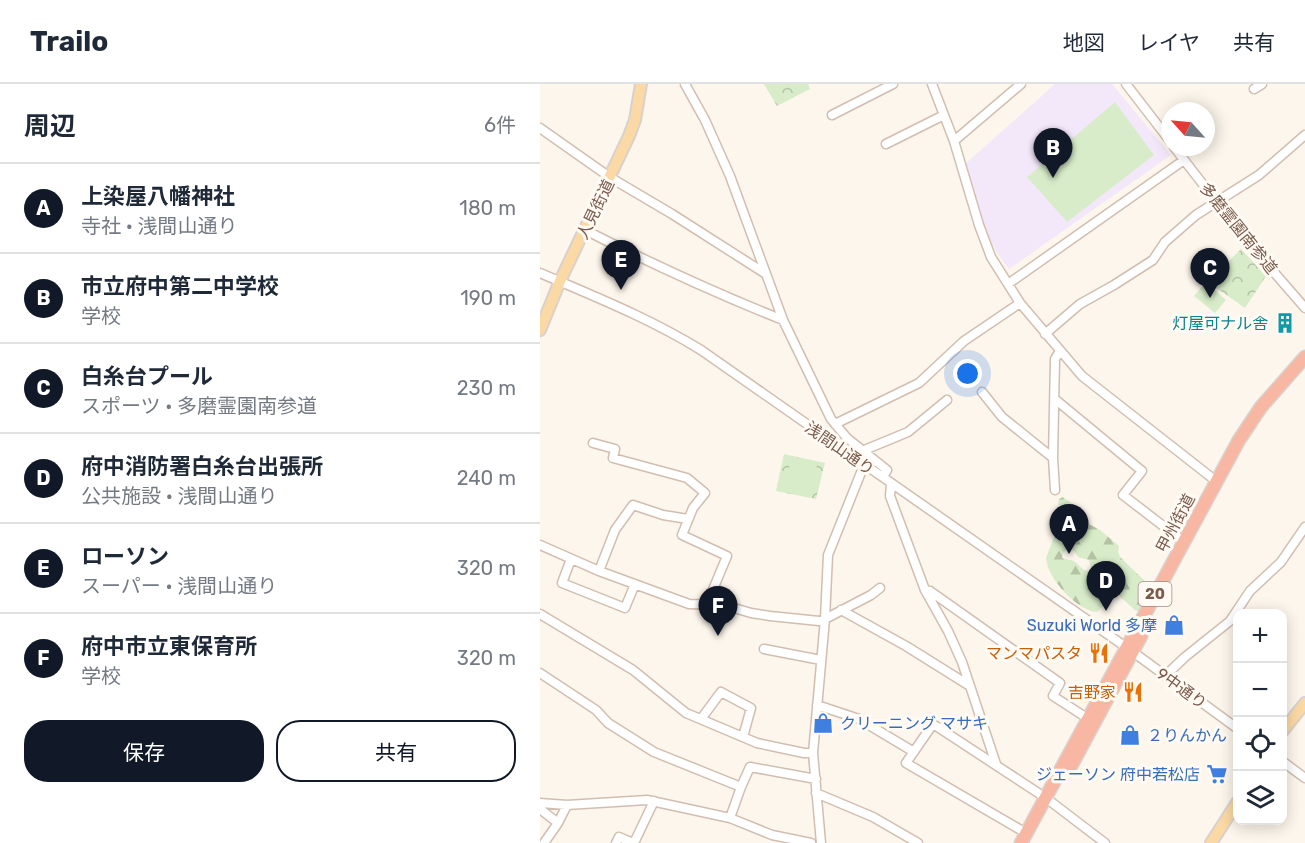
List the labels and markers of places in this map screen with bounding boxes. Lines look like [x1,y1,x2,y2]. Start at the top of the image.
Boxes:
pin: B [1034,128,1072,178]
pin: E [602,240,640,290]
pin: C [1190,248,1230,298]
building icon: 灯屋可ナル舎 [1273,311,1297,335]
place label: 灯屋可ナル舎 [1172,314,1268,333]
pin: A [1050,504,1088,554]
pin: D [1086,562,1126,611]
pin: F [698,586,738,636]
shop icon: Suzuki World 多摩 [1162,613,1186,637]
place label: Suzuki World 多摩 [1027,616,1157,635]
restaurant icon: マンマパスタ [1087,641,1111,665]
place label: マンマパスタ [986,644,1082,663]
restaurant icon: 吉野家 [1121,680,1145,704]
place label: 吉野家 [1068,683,1116,702]
shop icon: クリーニング マサキ [811,711,835,735]
place label: クリーニング マサキ [840,714,988,733]
shop icon: ２りんかん [1118,723,1142,747]
place label: ２りんかん [1147,726,1227,745]
supermarket icon: ジェーソン 府中若松店 [1205,762,1229,786]
place label: ジェーソン 府中若松店 [1036,765,1200,784]

